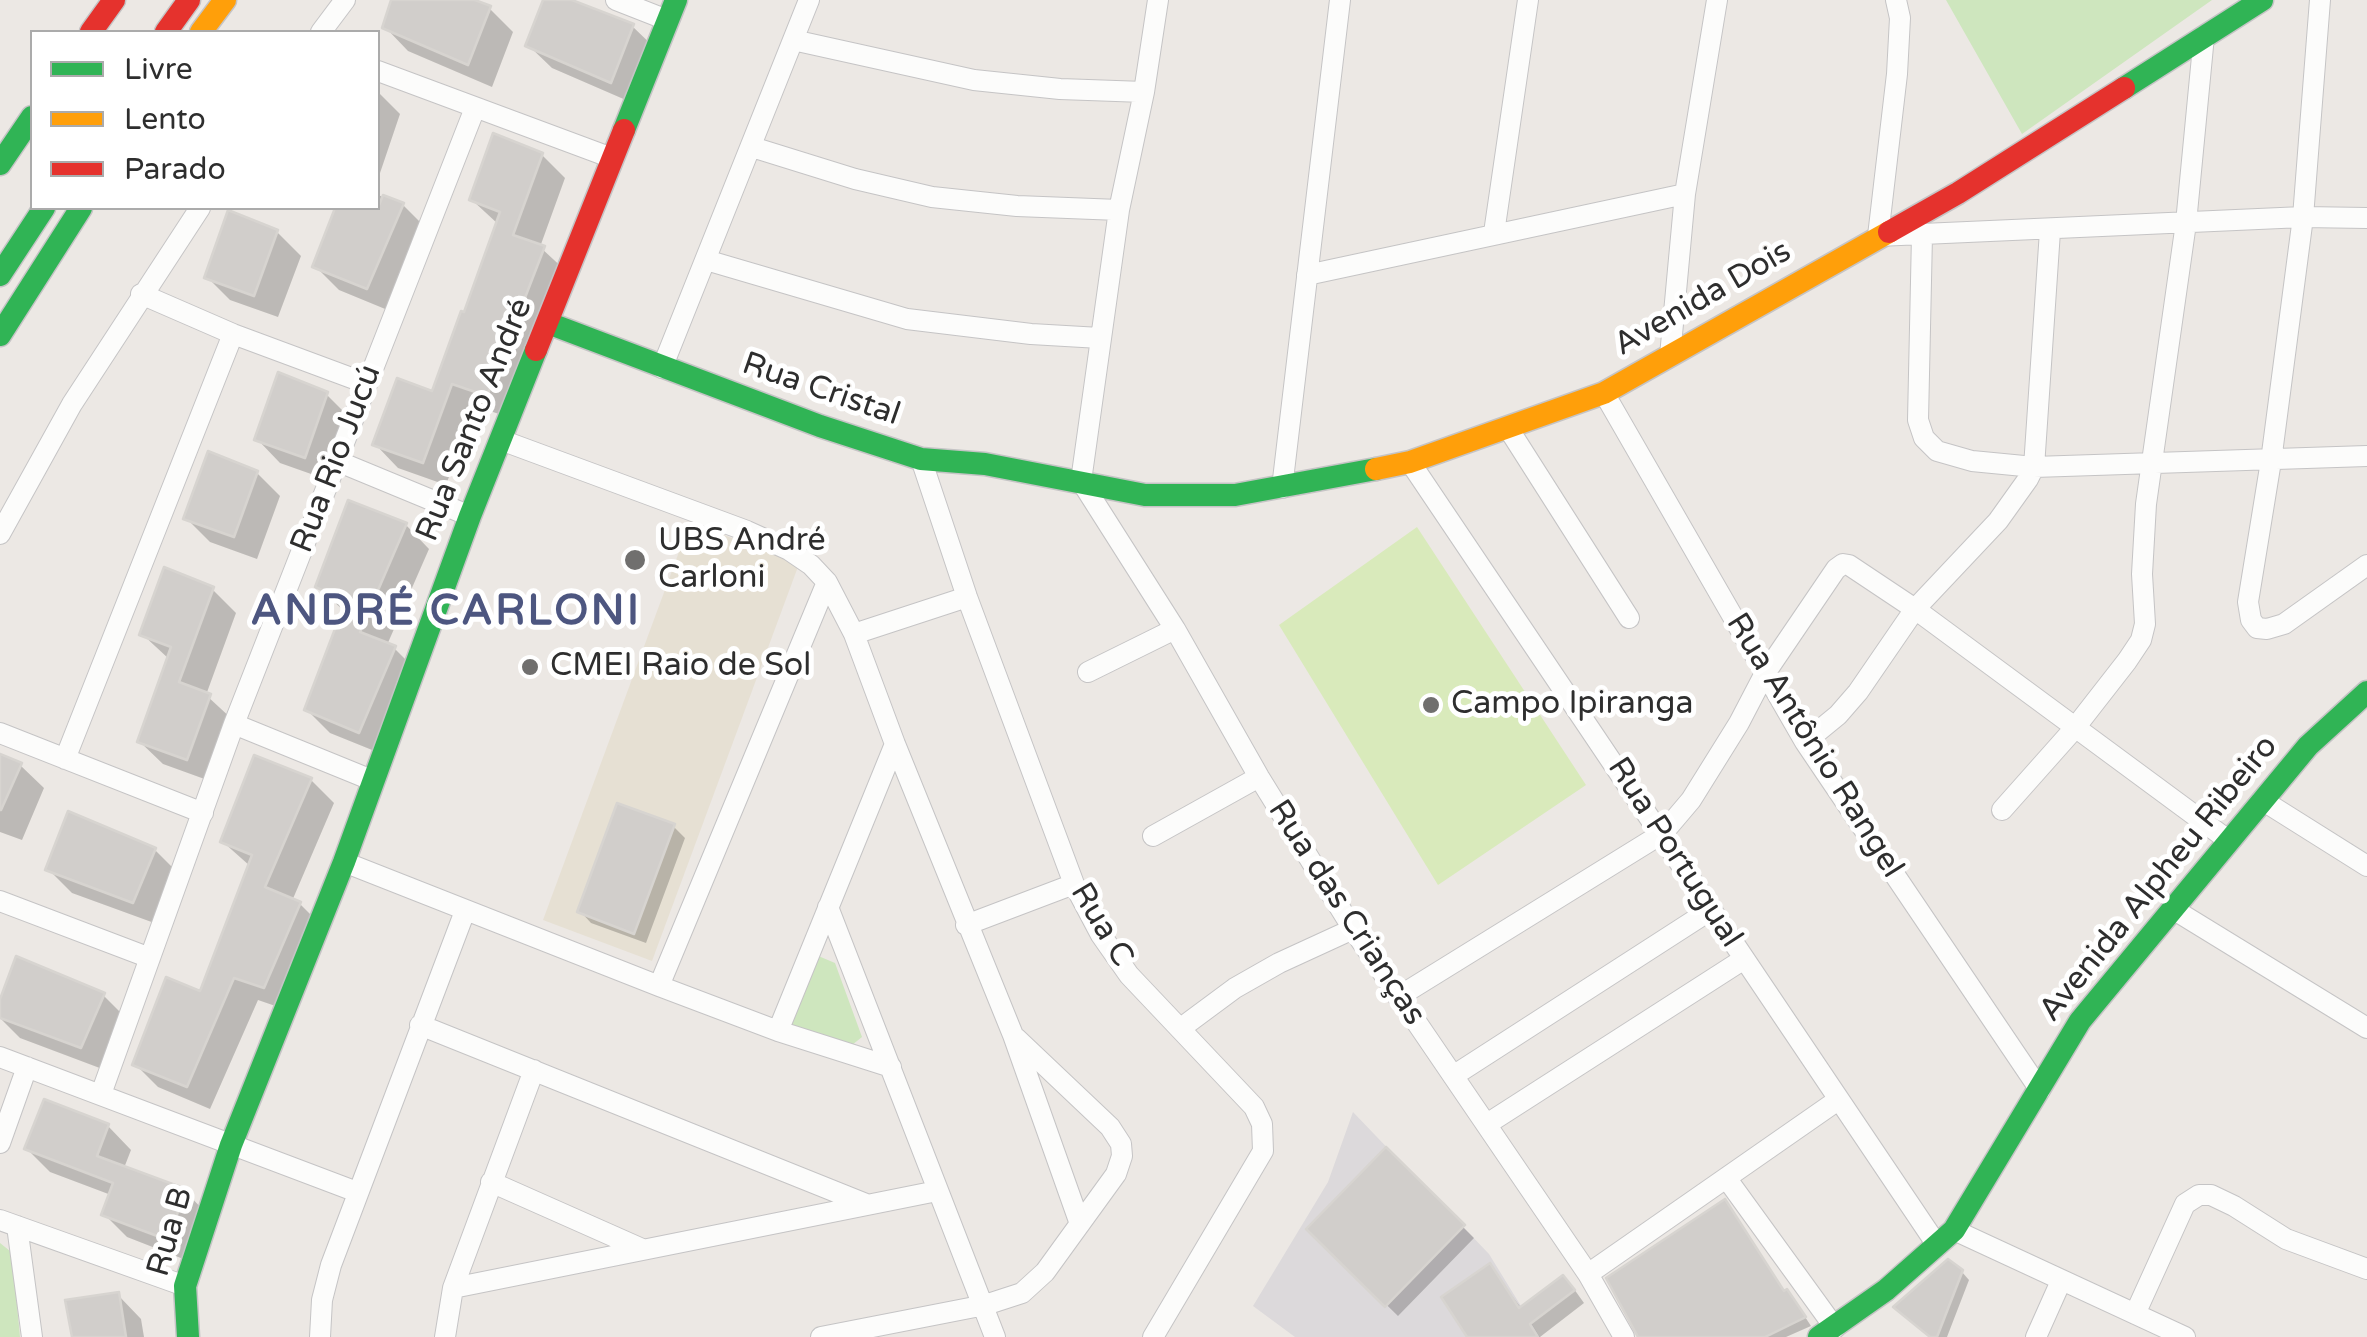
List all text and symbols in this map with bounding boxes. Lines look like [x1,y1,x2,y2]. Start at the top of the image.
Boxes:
legend [30,30,380,210]
text: Livre [124,51,193,88]
text: Lento [124,101,206,138]
text: Parado [124,151,226,188]
street label: Avenida Dois [1608,233,1798,365]
street label: Rua Santo André [409,293,541,547]
street label: Rua Cristal [737,345,905,435]
street label: Rua Rio Jucú [284,360,390,558]
place label: UBS André Carloni [658,523,826,598]
marker: UBS André Carloni [622,547,648,573]
district label: ANDRÉ CARLONI [250,588,642,638]
street label: Rua Antônio Rangel [1717,607,1911,885]
place label: CMEI Raio de Sol [550,648,811,686]
marker: CMEI Raio de Sol [519,656,541,678]
place label: Campo Ipiranga [1451,686,1693,724]
marker: Campo Ipiranga [1420,694,1442,716]
street label: Avenida Alpheu Ribeiro [2032,728,2286,1030]
street label: Rua Portugual [1598,751,1750,955]
street label: Rua das Crianças [1259,793,1433,1033]
street label: Rua C [1061,876,1141,974]
street label: Rua B [140,1183,202,1281]

